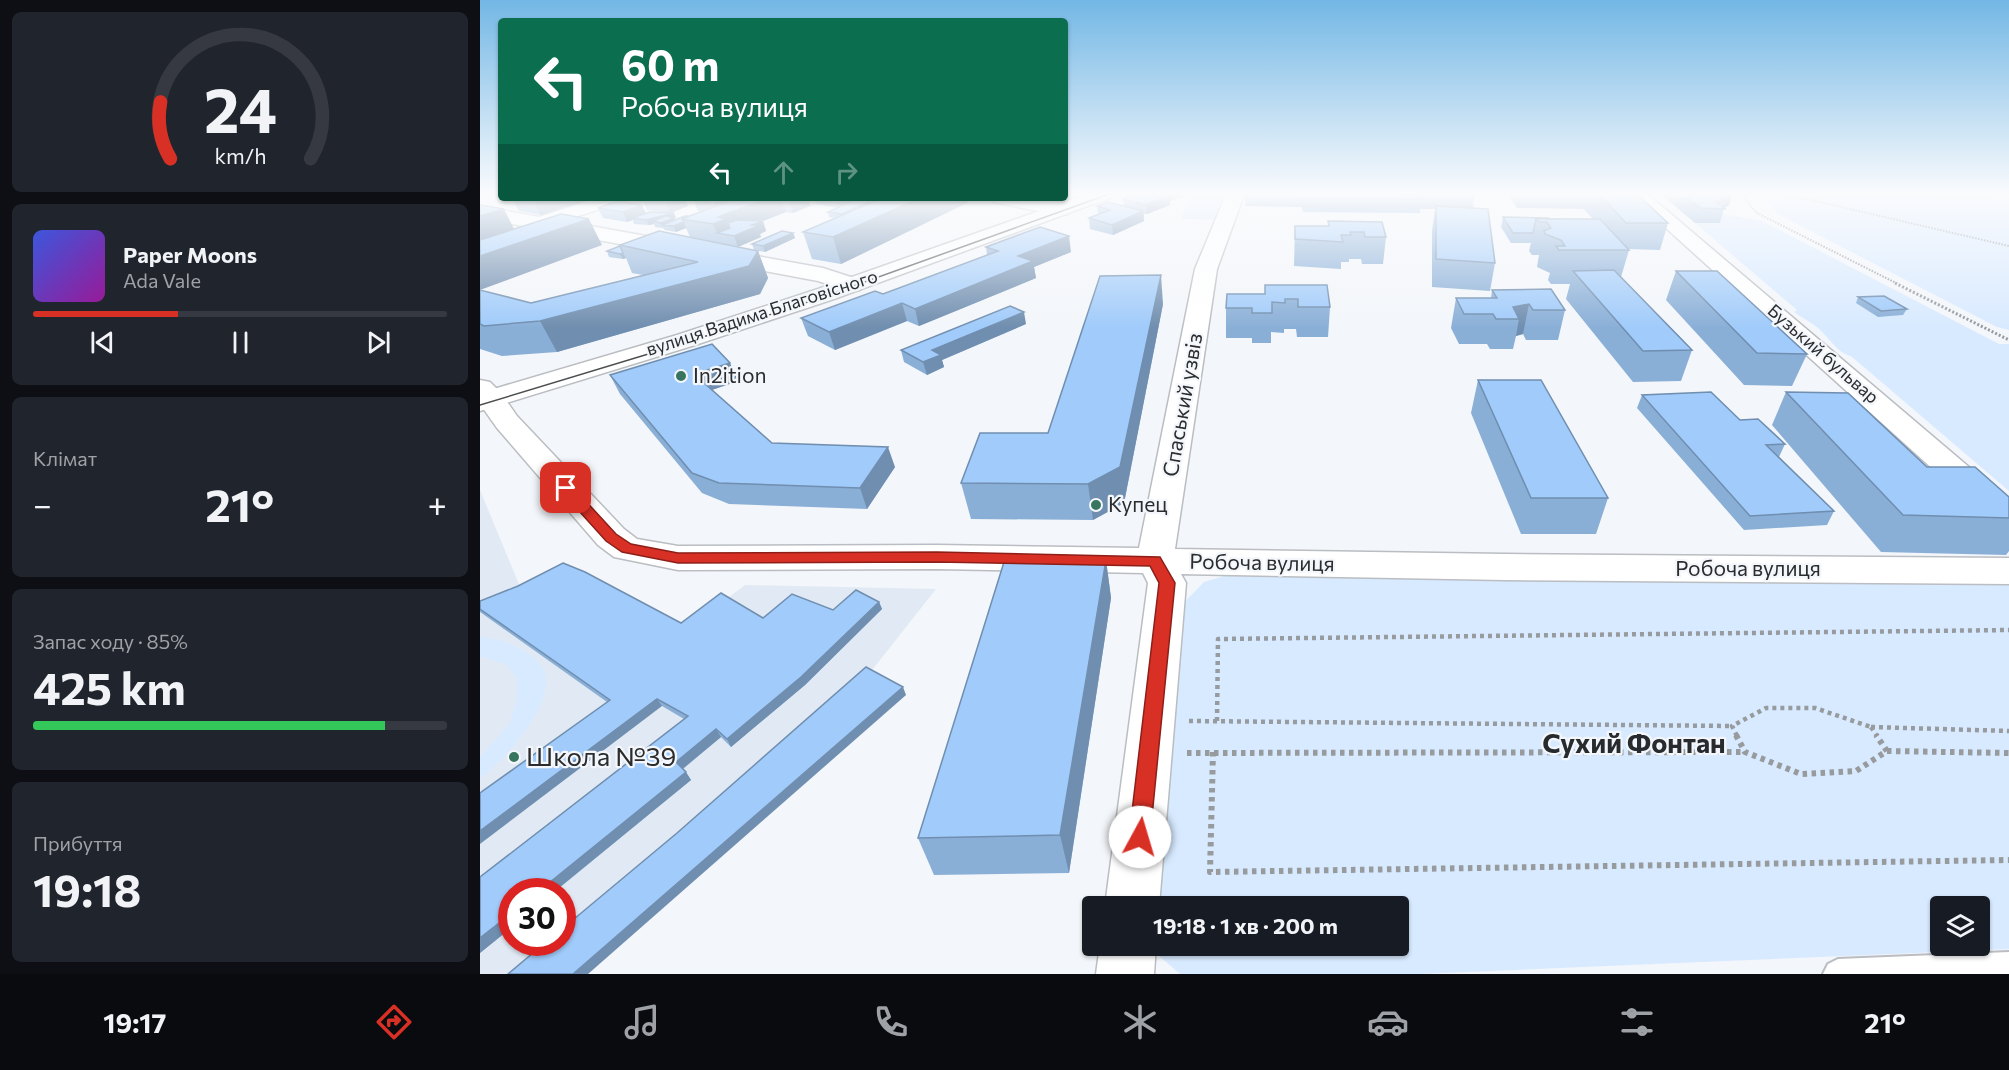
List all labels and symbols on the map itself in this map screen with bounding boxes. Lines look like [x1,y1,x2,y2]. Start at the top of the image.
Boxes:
street label: вулиця Вадима Благовісного [643,264,880,360]
street label: Бузький бульвар [1764,299,1884,408]
street label: Спаський узвіз [1157,331,1206,479]
place label: In2ition [693,362,767,387]
marker: In2ition [674,369,688,383]
pin [540,462,591,513]
place label: Купец [1108,491,1168,516]
marker: Купец [1089,498,1103,512]
street label: Робоча вулиця [1189,548,1335,575]
street label: Робоча вулиця [1675,555,1821,580]
district label: Сухий Фонтан [1542,726,1726,759]
place label: Школа №39 [526,740,676,771]
marker: Школа №39 [507,750,521,764]
position arrow [1108,805,1172,869]
speed limit sign: 30 [498,878,576,956]

